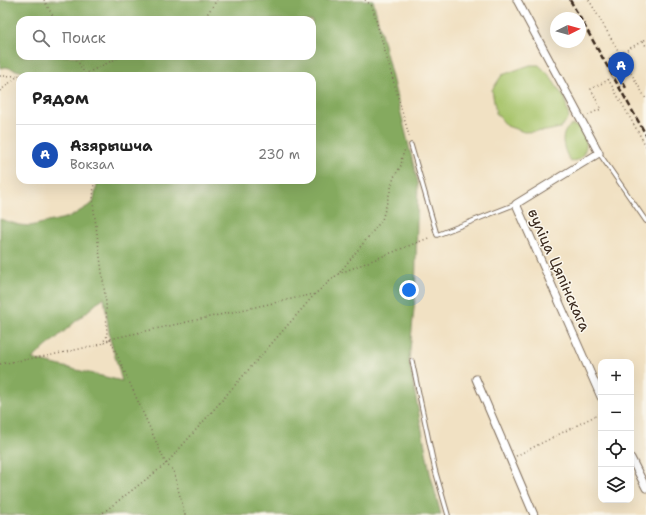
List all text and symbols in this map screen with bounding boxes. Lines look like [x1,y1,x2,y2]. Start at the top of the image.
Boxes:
north arrow [550,12,586,48]
search box [16,16,316,60]
icon: search [30,27,52,49]
text: Поиск [62,28,106,48]
pin: A [608,52,634,85]
text: Рядом [32,87,89,109]
text: Азярышча [70,136,152,156]
text: A [40,146,50,163]
text: 230 m [258,146,300,163]
text: Вокзал [70,156,114,173]
street label: вуліца Цяпінскага [523,205,595,335]
your location [399,280,419,300]
map controls [598,359,634,503]
button: + [598,359,634,395]
button: − [598,395,634,431]
button: locate [598,431,634,467]
button: layers [598,467,634,503]

